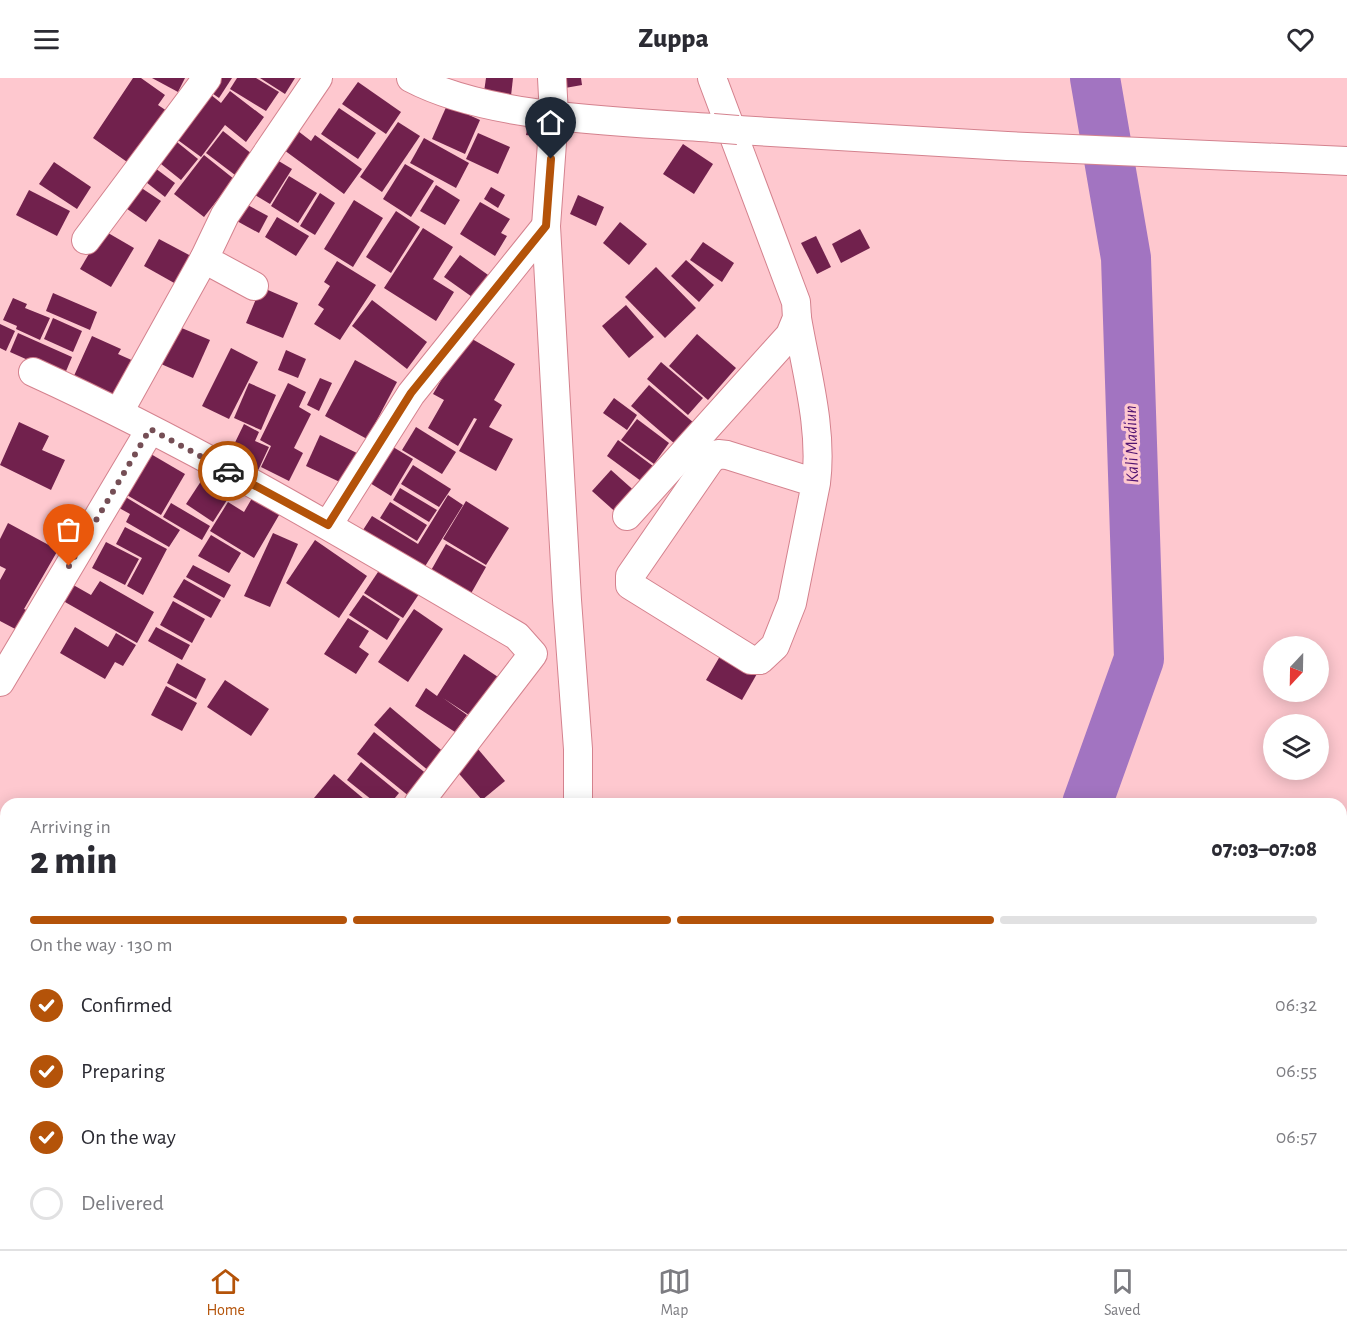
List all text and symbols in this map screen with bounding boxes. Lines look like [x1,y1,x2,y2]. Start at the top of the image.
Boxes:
icon: menu [30,23,63,56]
icon: heart [1284,23,1317,56]
text: Zuppa [638,25,709,52]
pin [525,97,576,159]
icon: home [534,106,567,139]
water label: Kali Madiun [1122,405,1142,483]
courier [198,441,258,501]
icon: car [212,455,245,488]
pin [43,504,94,566]
icon: bag [52,513,85,546]
north arrow [1263,636,1329,702]
map controls [1263,636,1329,780]
button: layers [1263,714,1329,780]
text: Arriving in [30,817,111,837]
text: 07:03–07:08 [1211,838,1317,860]
text: 2 min [30,842,117,881]
text: On the way · 130 m [30,935,172,955]
icon: check [30,989,63,1022]
text: Confirmed [81,994,172,1016]
text: 06:32 [1275,995,1317,1015]
icon: check [30,1055,63,1088]
text: Preparing [81,1060,165,1082]
text: 06:55 [1276,1061,1317,1081]
icon: check [30,1121,63,1154]
text: On the way [81,1126,176,1148]
text: 06:57 [1276,1127,1317,1147]
text: Delivered [81,1192,164,1214]
tab: Home [206,1265,245,1320]
tab: Map [658,1265,691,1320]
tab: Saved [1104,1265,1141,1320]

